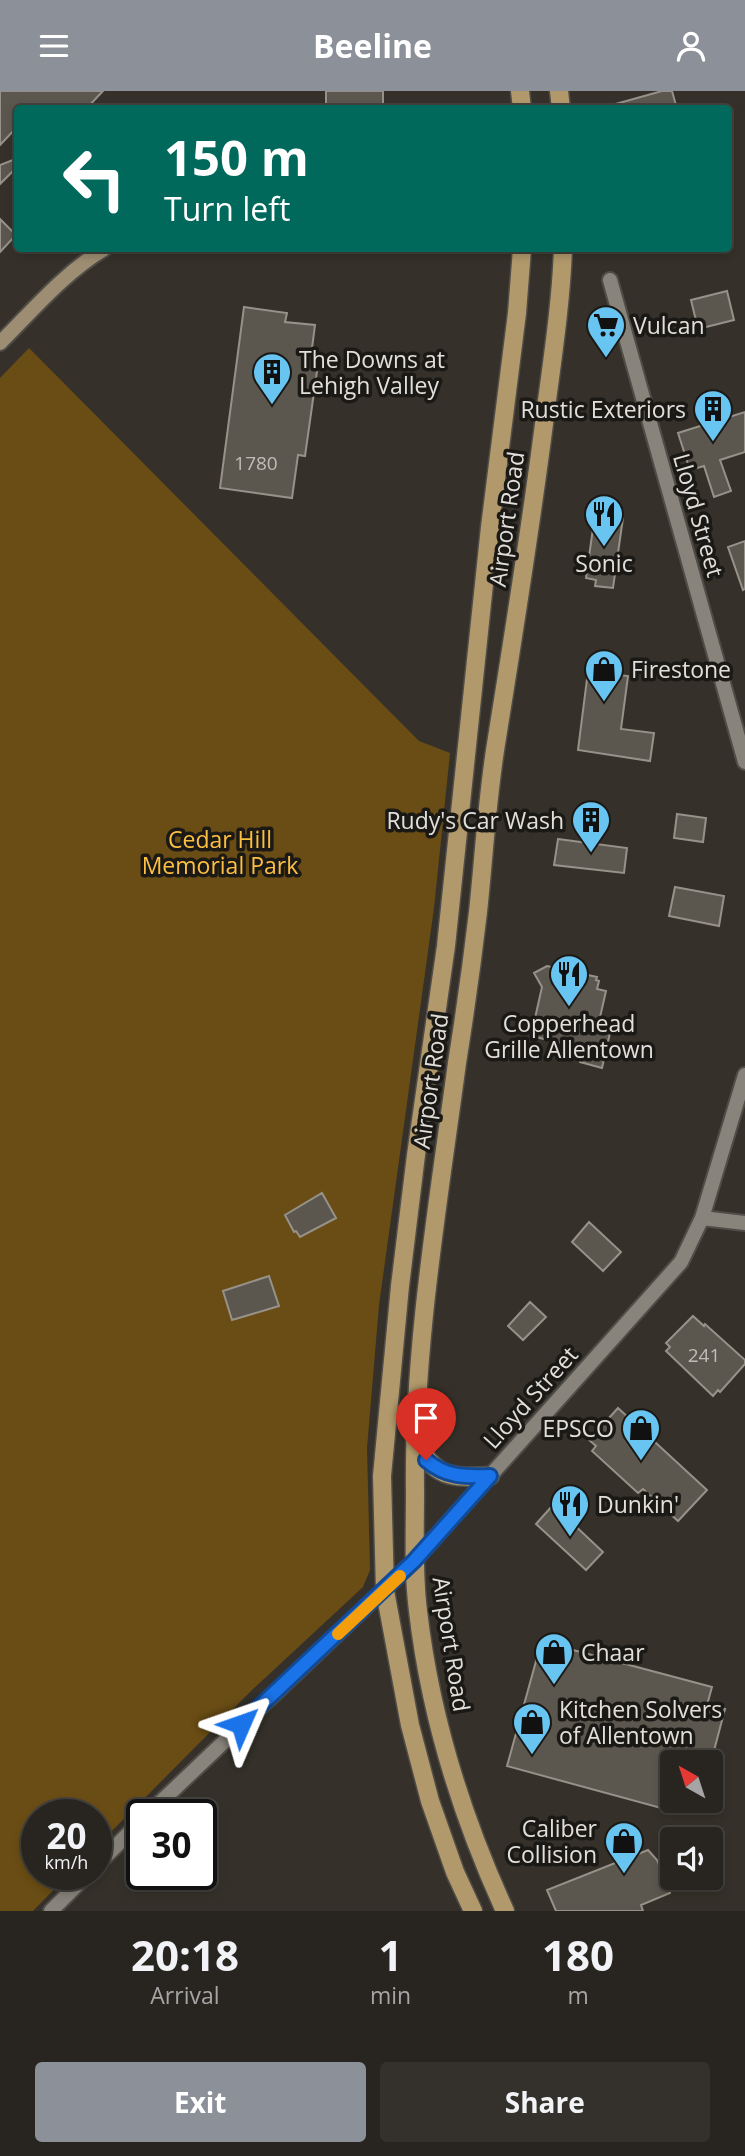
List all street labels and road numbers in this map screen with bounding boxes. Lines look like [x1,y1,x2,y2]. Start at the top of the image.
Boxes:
street label: Airport Road [481,449,531,589]
street label: Lloyd Street [666,449,732,581]
street label: Airport Road [405,1011,455,1151]
street label: Lloyd Street [475,1339,585,1455]
street label: Airport Road [426,1574,478,1714]

